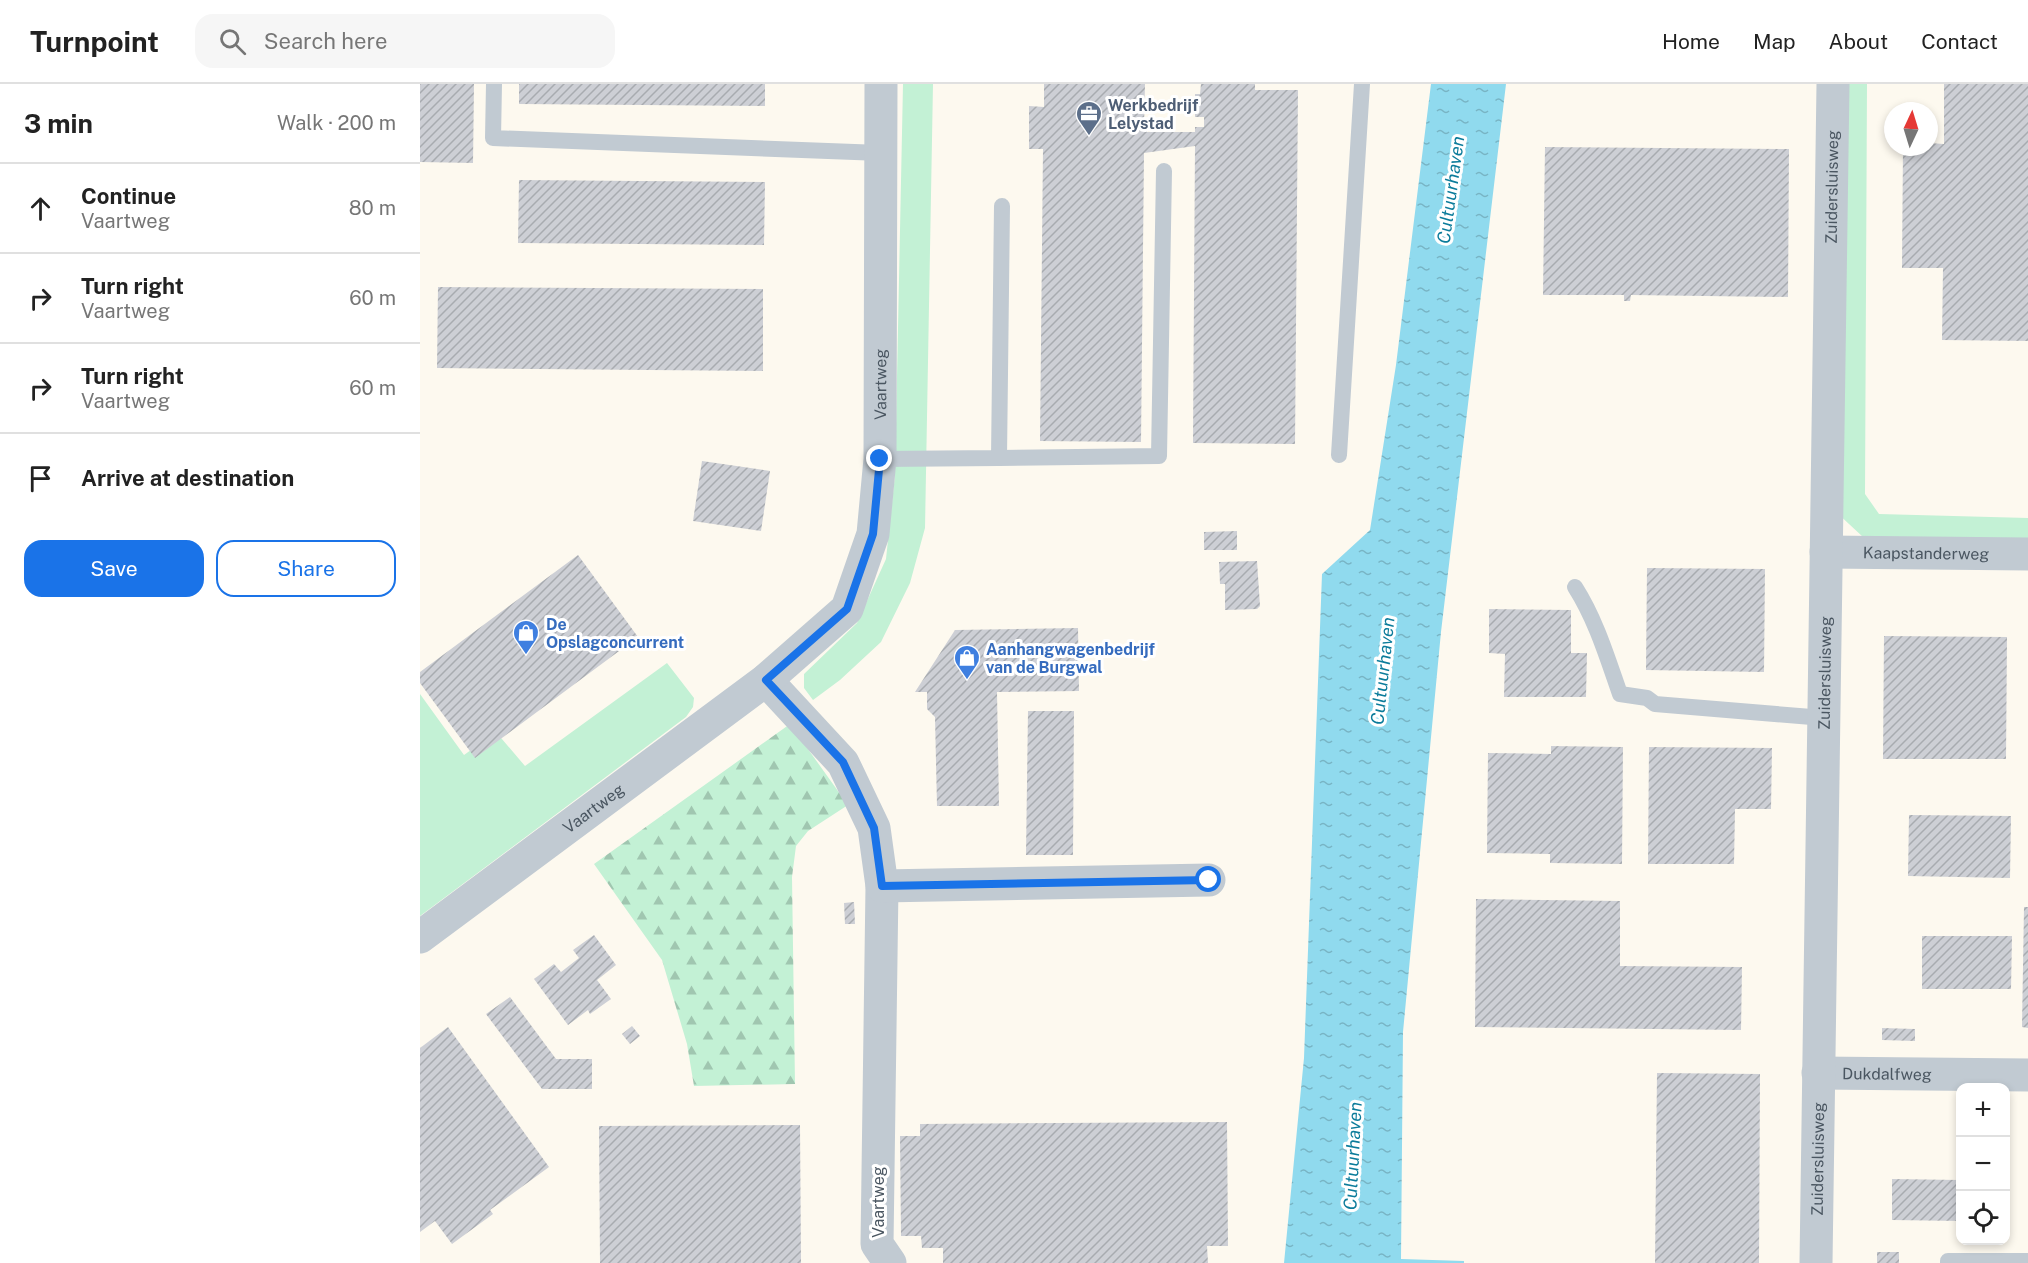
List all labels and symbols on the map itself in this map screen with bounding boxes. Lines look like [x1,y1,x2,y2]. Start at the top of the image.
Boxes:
place label: Werkbedrijf Lelystad [1108,96,1199,133]
office icon: Werkbedrijf Lelystad [1074,99,1104,137]
north arrow [1884,102,1938,156]
street label: Zuidersluisweg [1822,130,1842,244]
water label: Cultuurhaven [1433,135,1468,245]
street label: Vaartweg [871,349,890,420]
route end [866,445,892,471]
street label: Kaapstanderweg [1863,543,1989,564]
place label: De Opslagconcurrent [546,615,684,652]
water label: Cultuurhaven [1366,616,1399,726]
street label: Zuidersluisweg [1815,616,1835,730]
shop icon: De Opslagconcurrent [511,618,541,656]
place label: Aanhangwagenbedrijf van de Burgwal [986,640,1156,677]
shop icon: Aanhangwagenbedrijf van de Burgwal [952,643,982,681]
street label: Vaartweg [559,780,628,837]
route start [1195,866,1221,892]
street label: Dukdalfweg [1842,1064,1932,1084]
water label: Cultuurhaven [1339,1101,1366,1211]
street label: Zuidersluisweg [1808,1102,1828,1216]
street label: Vaartweg [869,1166,888,1238]

